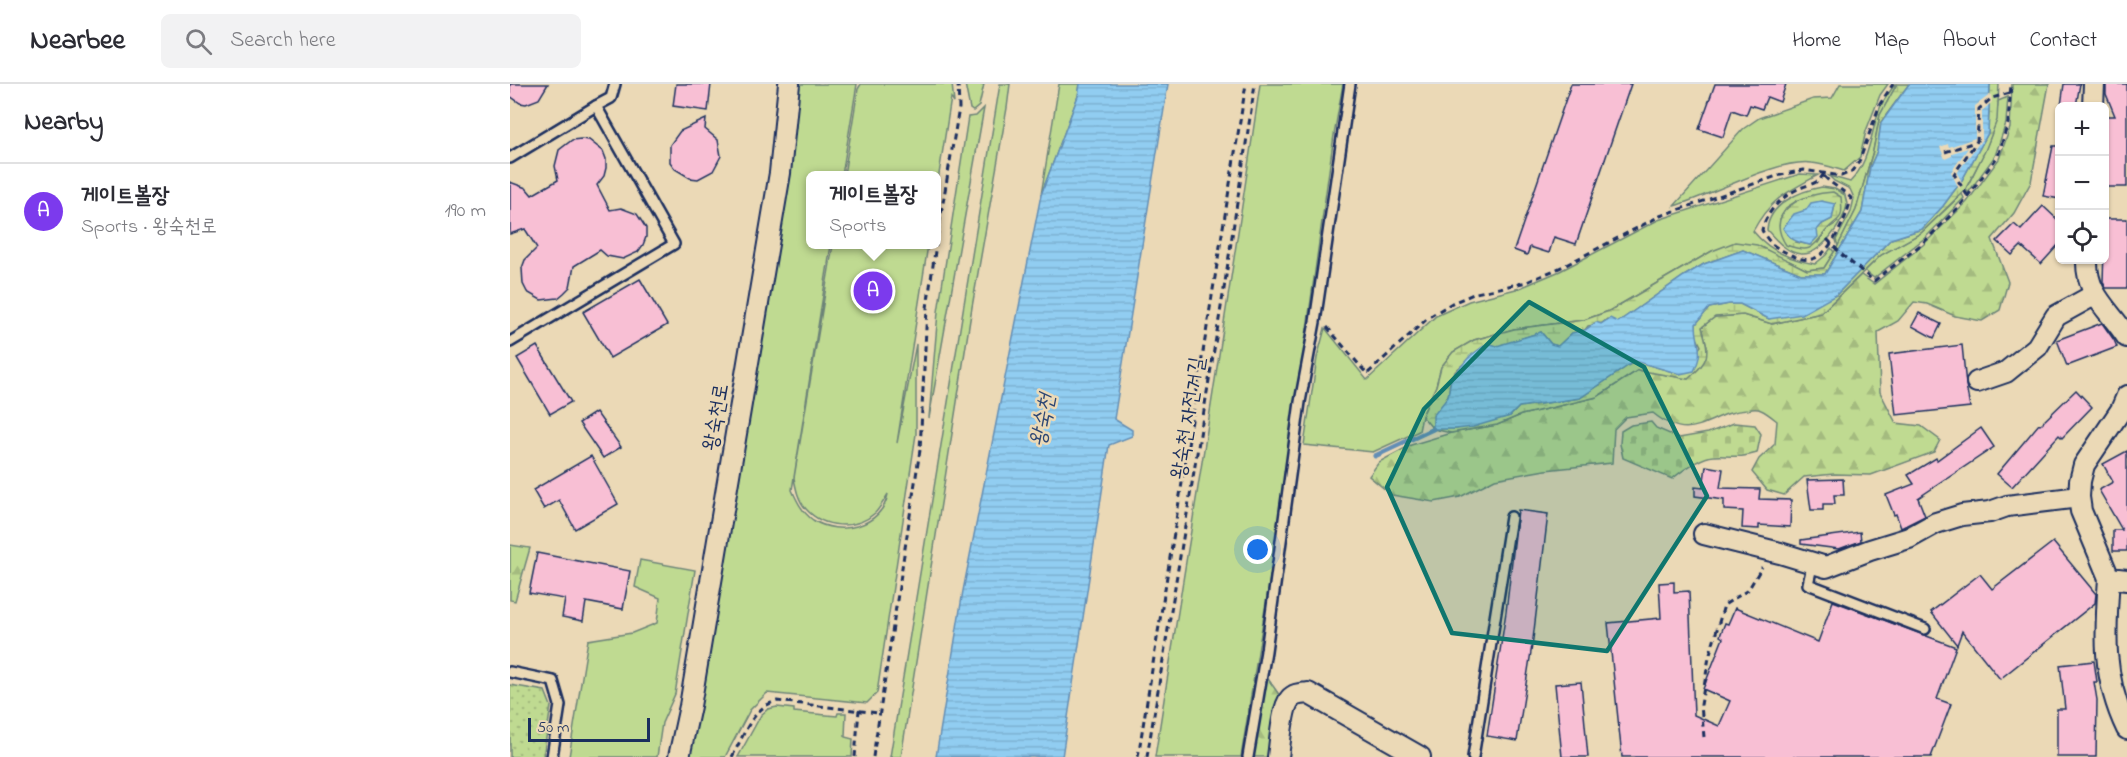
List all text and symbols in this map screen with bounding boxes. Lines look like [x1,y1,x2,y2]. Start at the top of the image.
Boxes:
search box [161,14,581,68]
text: Nearbee [30,21,125,62]
icon: search [182,25,215,58]
text: Search here [230,25,336,57]
text: Home [1792,26,1841,56]
text: Map [1874,26,1909,56]
text: About [1942,26,1996,56]
text: Contact [2029,26,2097,56]
map controls [2055,102,2109,264]
button: + [2055,102,2109,156]
text: Nearby [24,104,103,142]
button: − [2055,156,2109,210]
popup [806,171,941,249]
text: 게이트볼장 [829,180,918,212]
text: 게이트볼장 [81,181,170,213]
text: A [37,197,50,226]
text: 190 m [444,197,486,226]
button: locate [2055,210,2109,264]
text: Sports [829,212,886,241]
text: Sports · 왕숙천로 [81,213,217,242]
pin: A [854,268,892,314]
street label: 왕숙천 자전거길 [1164,355,1213,482]
street label: 왕숙천로 [696,381,738,453]
water label: 왕숙천 [1023,389,1065,450]
your location [1243,535,1272,564]
scale bar [528,715,650,742]
text: 50 m [537,716,569,740]

